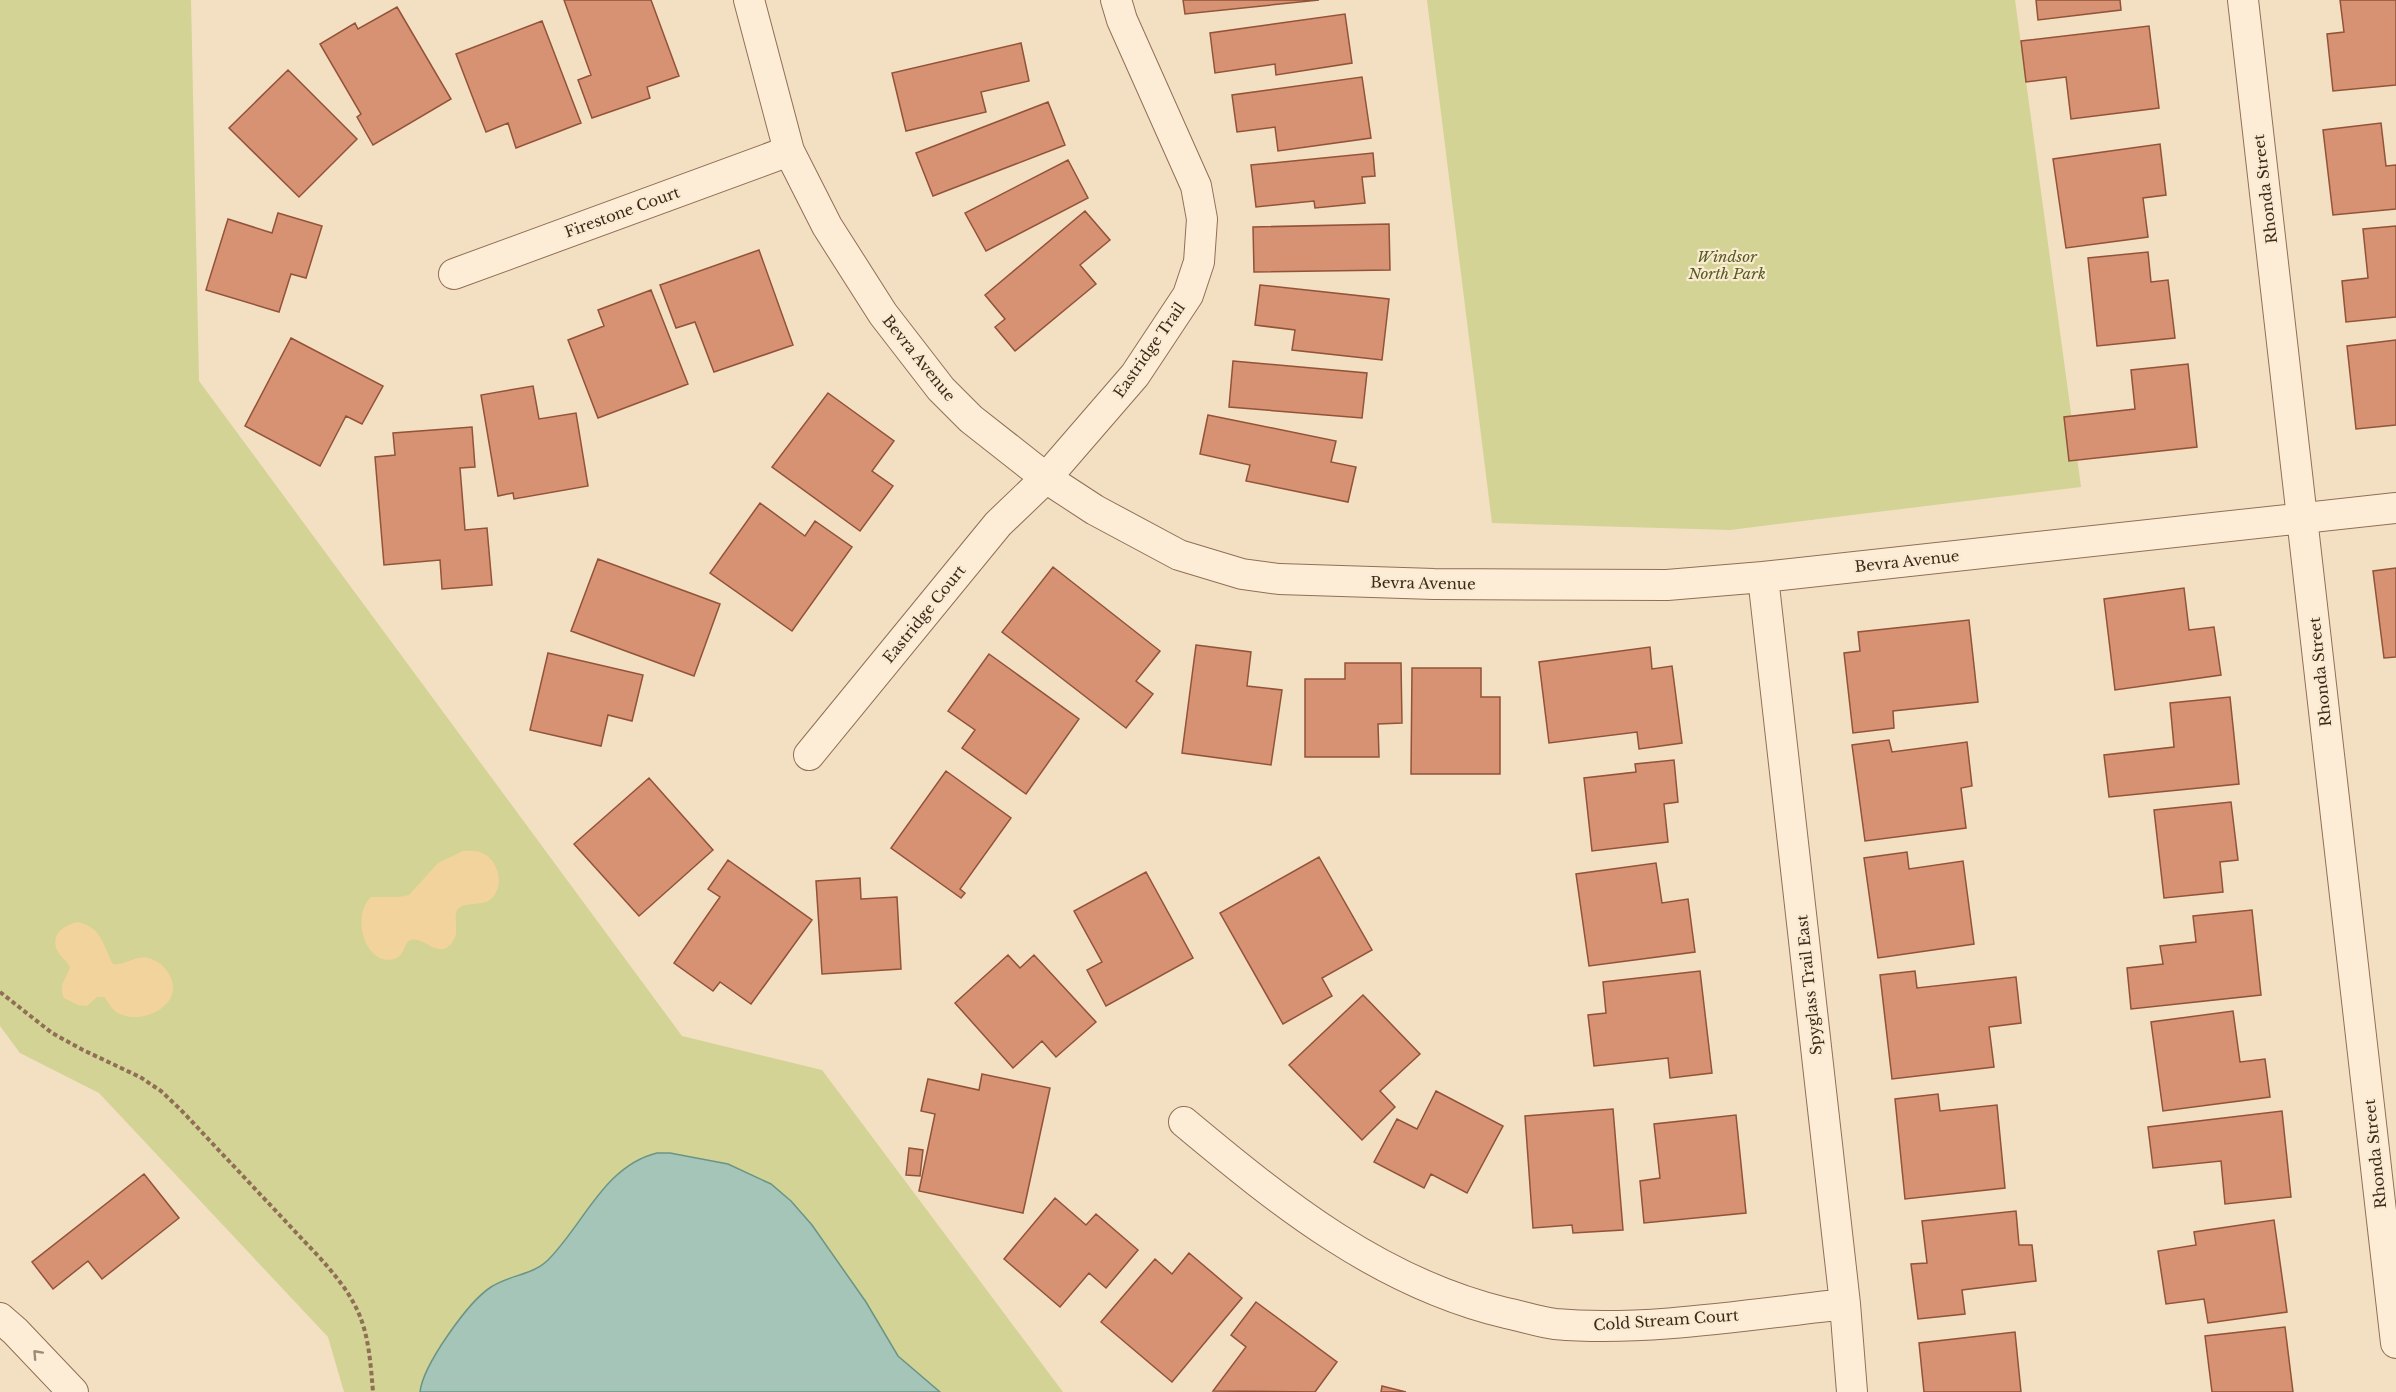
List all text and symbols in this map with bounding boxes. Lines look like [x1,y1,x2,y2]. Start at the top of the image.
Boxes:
street label: Rhonda Street [2249,133,2281,245]
street label: Firestone Court [562,182,682,242]
park label: Windsor North Park [1687,247,1766,283]
street label: Eastridge Trail [1109,299,1189,401]
street label: Bevra Avenue [879,311,959,405]
street label: Bevra Avenue [1854,546,1960,576]
street label: Eastridge Court [879,561,970,667]
street label: Bevra Avenue [1370,573,1476,593]
street label: Rhonda Street [2305,616,2335,728]
street label: Spyglass Trail East [1792,914,1826,1056]
street label: Rhonda Street [2360,1098,2390,1210]
street label: Cold Stream Court [1593,1305,1740,1335]
one-way arrow [33,1351,44,1361]

